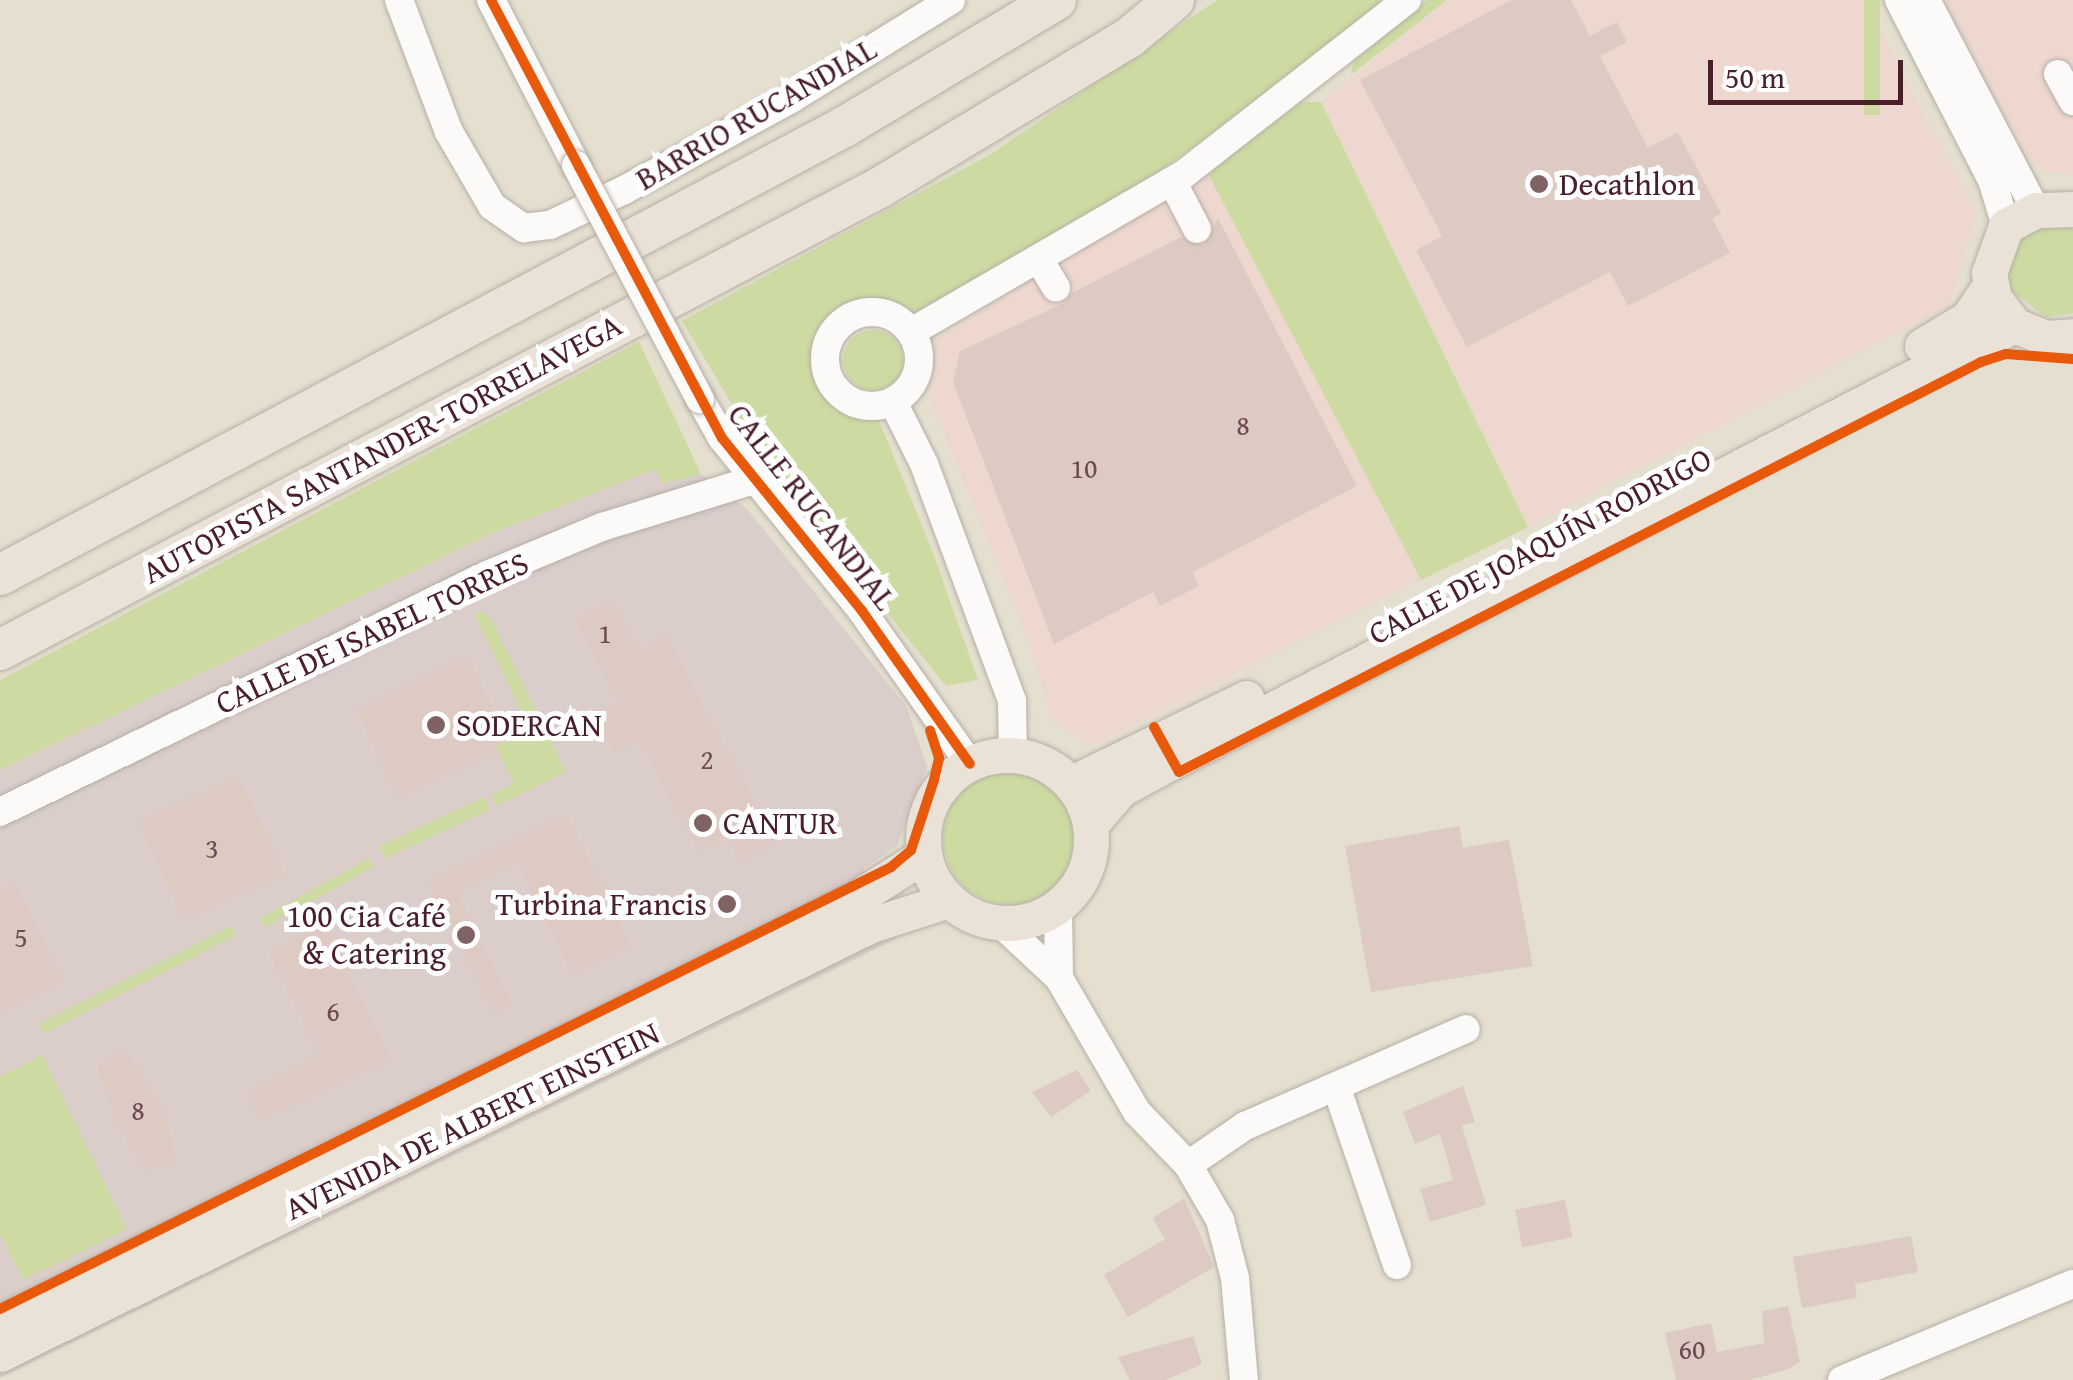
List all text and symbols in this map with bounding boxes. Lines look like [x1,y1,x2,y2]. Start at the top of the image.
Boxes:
street label: BARRIO RUCANDIAL [629,30,883,198]
scale bar [1713,40,1908,102]
text: 50 m [1725,55,1785,99]
place label: Decathlon [1559,165,1695,203]
marker: Decathlon [1528,173,1550,195]
street label: AUTOPISTA SANTANDER-TORRELAVEGA [136,306,628,592]
street label: CALLE RUCANDIAL [720,396,904,618]
house number: 8 [1236,408,1250,442]
street label: CALLE DE JOAQUÍN RODRIGO [1362,439,1718,653]
house number: 10 [1071,451,1097,485]
street label: CALLE DE ISABEL TORRES [209,544,535,722]
house number: 1 [598,616,612,650]
place label: SODERCAN [456,706,602,744]
marker: SODERCAN [425,714,447,736]
house number: 2 [700,742,714,776]
place label: CANTUR [723,804,837,842]
marker: CANTUR [692,812,714,834]
house number: 3 [205,831,219,865]
place label: Turbina Francis [495,885,707,923]
marker: Turbina Francis [716,893,738,915]
place label: 100 Cia Café & Catering [286,898,446,973]
house number: 5 [14,920,28,954]
marker: 100 Cia Café & Catering [455,924,477,946]
house number: 6 [326,994,340,1028]
street label: AVENIDA DE ALBERT EINSTEIN [278,1013,666,1229]
house number: 8 [131,1093,145,1127]
house number: 60 [1679,1332,1705,1366]

